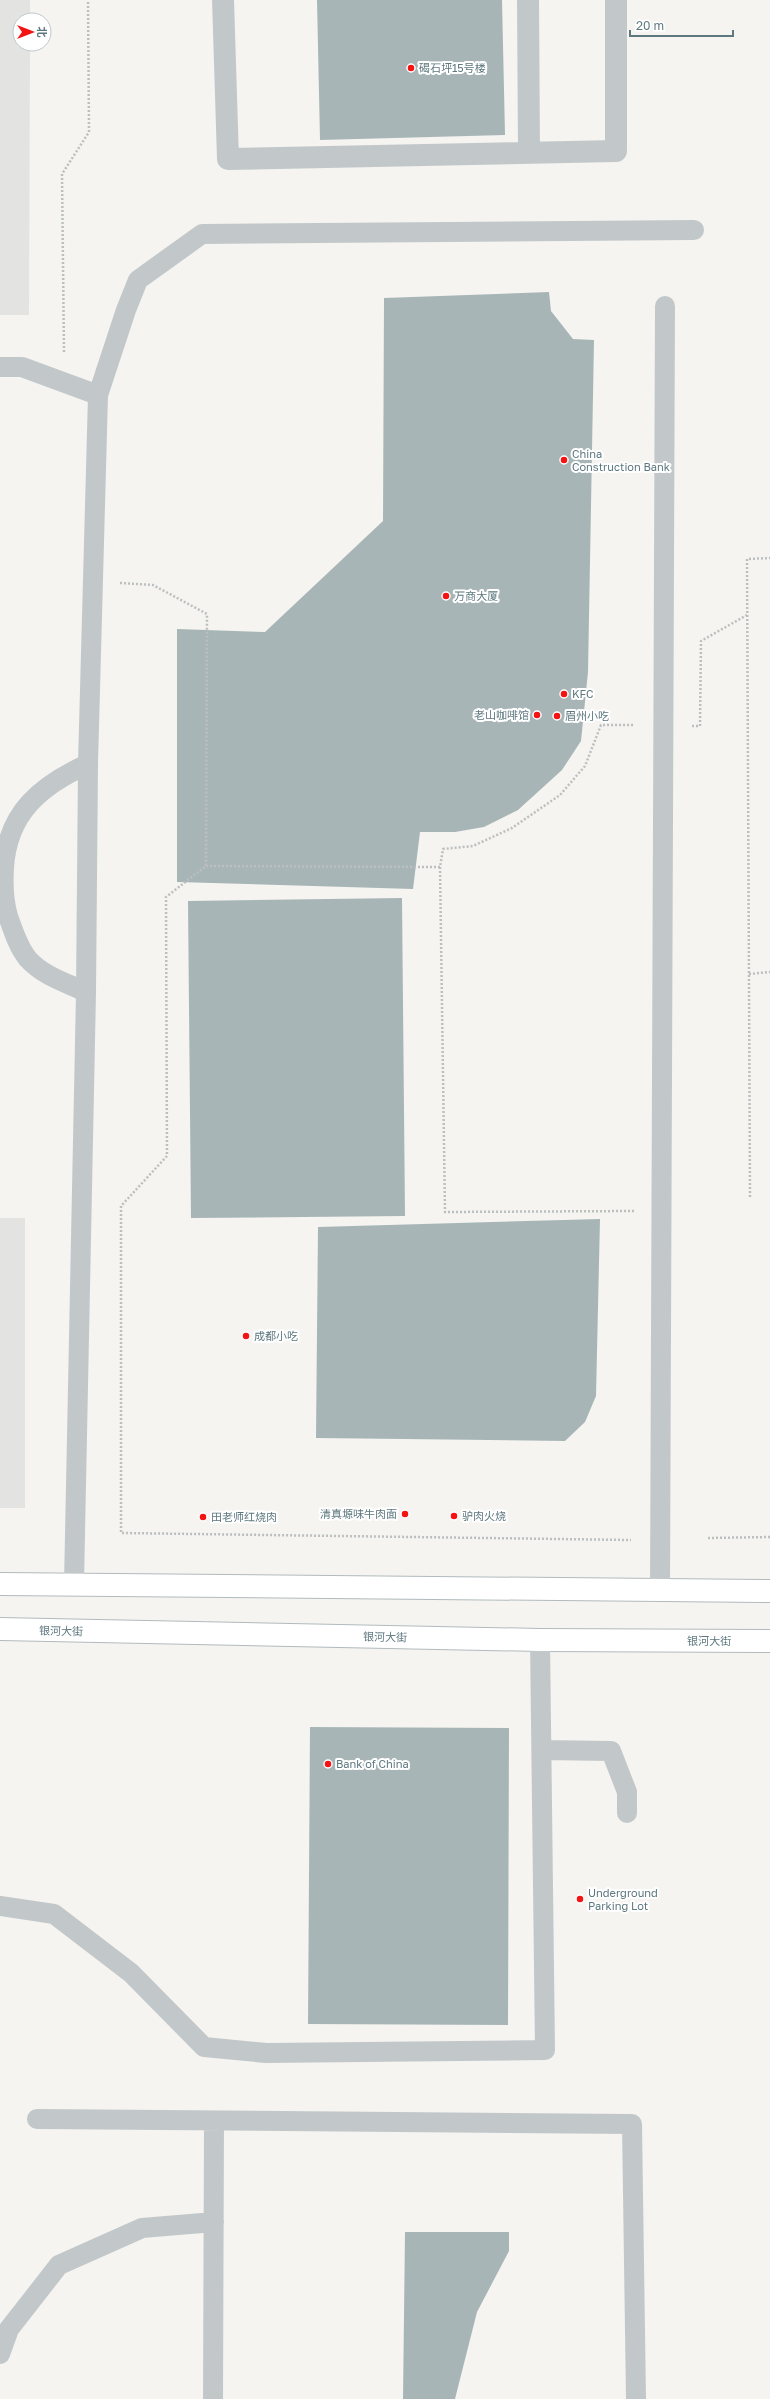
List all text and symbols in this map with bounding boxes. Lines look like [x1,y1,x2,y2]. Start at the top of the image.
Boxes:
north arrow [12,12,52,52]
scale bar [630,12,733,38]
text: 20 m [636,18,664,33]
text: 北 [36,27,49,38]
place label: 碣石坪15号楼 [419,61,486,74]
marker: 碣石坪15号楼 [406,63,416,73]
place label: China Construction Bank [572,447,670,473]
marker: China Construction Bank [559,455,569,465]
place label: 万商大厦 [454,589,498,602]
marker: 万商大厦 [441,591,451,601]
place label: KFC [572,687,594,700]
marker: KFC [559,689,569,699]
place label: 老山咖啡馆 [474,708,529,721]
place label: 眉州小吃 [565,709,609,722]
marker: 老山咖啡馆 [532,710,542,720]
marker: 眉州小吃 [552,711,562,721]
place label: 成都小吃 [254,1329,298,1342]
marker: 成都小吃 [241,1331,251,1341]
place label: 清真塬味牛肉面 [320,1507,397,1520]
marker: 清真塬味牛肉面 [400,1509,410,1519]
place label: 驴肉火烧 [462,1509,506,1522]
place label: 田老师红烧肉 [211,1510,277,1523]
marker: 驴肉火烧 [449,1511,459,1521]
marker: 田老师红烧肉 [198,1512,208,1522]
street label: 银河大街 [39,1624,83,1637]
street label: 银河大街 [363,1630,407,1643]
street label: 银河大街 [687,1634,731,1647]
place label: Bank of China [336,1757,409,1770]
marker: Bank of China [323,1759,333,1769]
place label: Underground Parking Lot [588,1886,658,1912]
marker: Underground Parking Lot [575,1894,585,1904]

